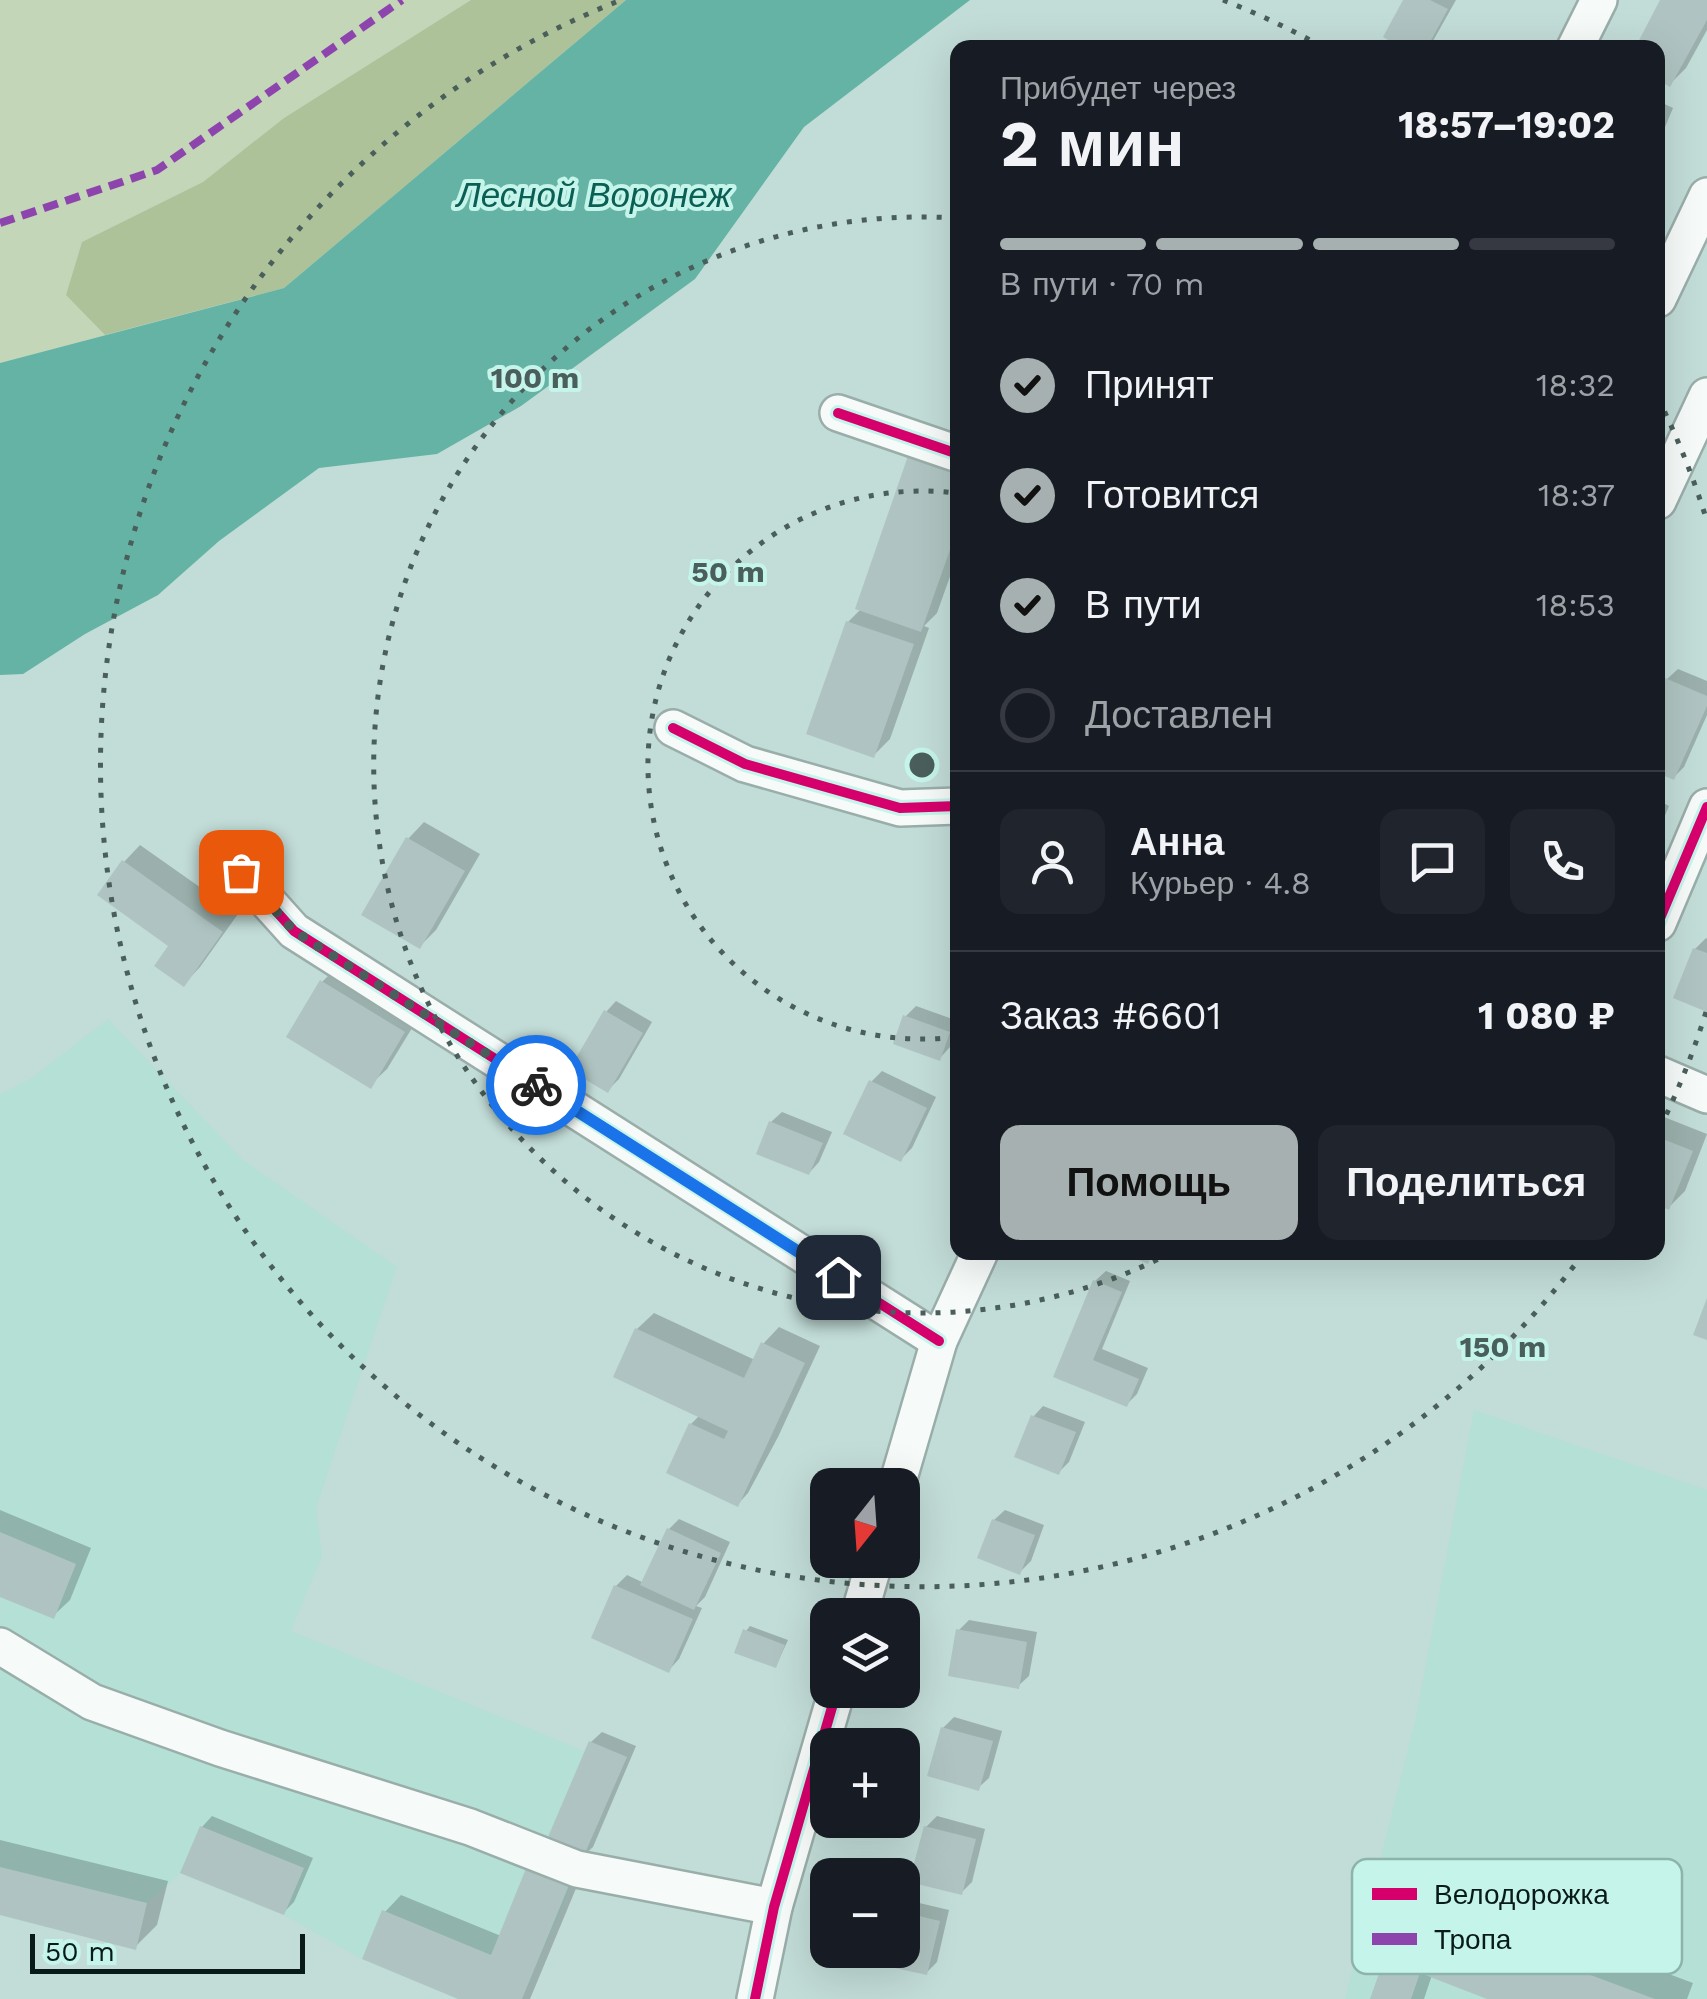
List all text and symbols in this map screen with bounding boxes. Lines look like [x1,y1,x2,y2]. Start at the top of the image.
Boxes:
text: Прибудет через [1000,69,1236,107]
text: 18:57–19:02 [1398,103,1615,147]
text: 2 мин [1000,106,1185,182]
water label: Лесной Воронеж [455,174,733,216]
text: В пути · 70 m [1000,265,1205,303]
icon: check [1000,358,1055,413]
text: 100 m [491,360,579,395]
text: Принят [1085,363,1214,407]
text: 18:32 [1536,366,1615,404]
icon: check [1000,468,1055,523]
text: Готовится [1085,473,1259,517]
text: 18:37 [1538,476,1615,514]
text: 50 m [691,554,765,589]
icon: check [1000,578,1055,633]
text: В пути [1085,583,1202,627]
text: 18:53 [1536,586,1615,624]
text: Доставлен [1085,693,1273,737]
centre of rings [904,747,940,783]
button: person [1000,809,1105,914]
button: chat [1380,809,1485,914]
button: phone [1510,809,1615,914]
text: Анна [1130,820,1224,864]
pin [199,830,284,915]
icon: bag [214,845,269,900]
text: Курьер · 4.8 [1130,864,1311,902]
text: Заказ #6601 [1000,994,1222,1038]
text: 1 080 ₽ [1478,994,1615,1038]
courier [486,1035,586,1135]
icon: bike [509,1058,564,1113]
button: Помощь [1000,1125,1298,1240]
button: Поделиться [1318,1125,1615,1240]
pin [796,1235,881,1320]
icon: home [811,1250,866,1305]
text: 150 m [1460,1329,1546,1364]
north arrow [810,1468,920,1578]
map controls [810,1468,920,1968]
button: layers [810,1598,920,1708]
button: + [810,1728,920,1838]
button: − [810,1858,920,1968]
legend [1352,1859,1682,1974]
text: Велодорожка [1434,1878,1609,1911]
text: Тропа [1434,1923,1512,1956]
scale bar [30,1929,305,1974]
text: 50 m [45,1935,115,1968]

